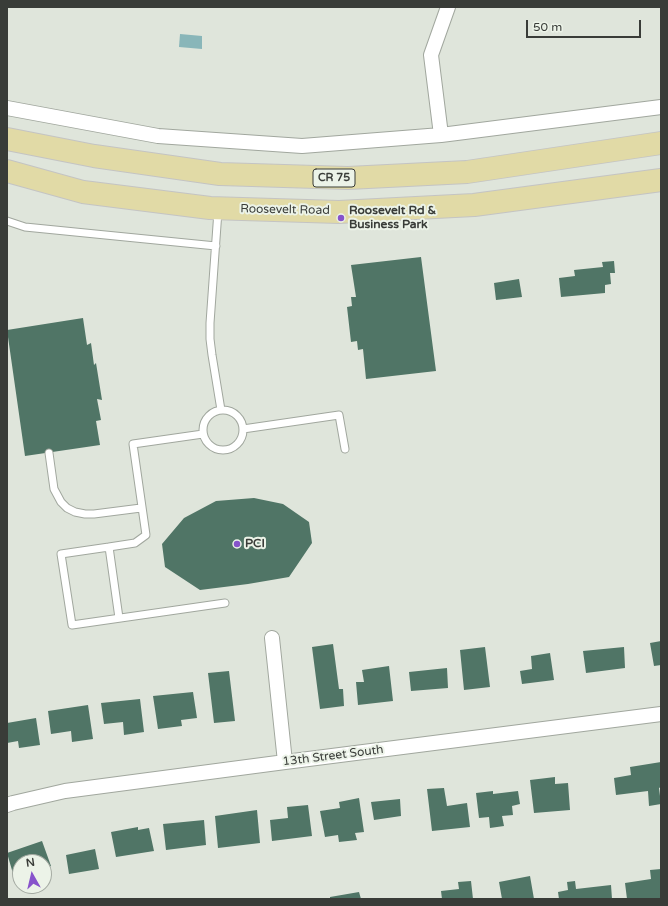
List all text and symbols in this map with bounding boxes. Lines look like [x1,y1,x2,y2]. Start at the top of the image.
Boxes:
scale bar [528,12,643,38]
text: 50 m [533,20,562,34]
road number: CR 75 [313,169,355,187]
street label: Roosevelt Road [240,202,330,218]
place label: Roosevelt Rd & Business Park [349,204,436,232]
marker: Roosevelt Rd & Business Park [336,213,346,223]
place label: PCI [245,537,265,551]
marker: PCI [232,539,242,549]
street label: 13th Street South [282,743,384,769]
north arrow [12,854,52,894]
text: N [25,856,36,870]

